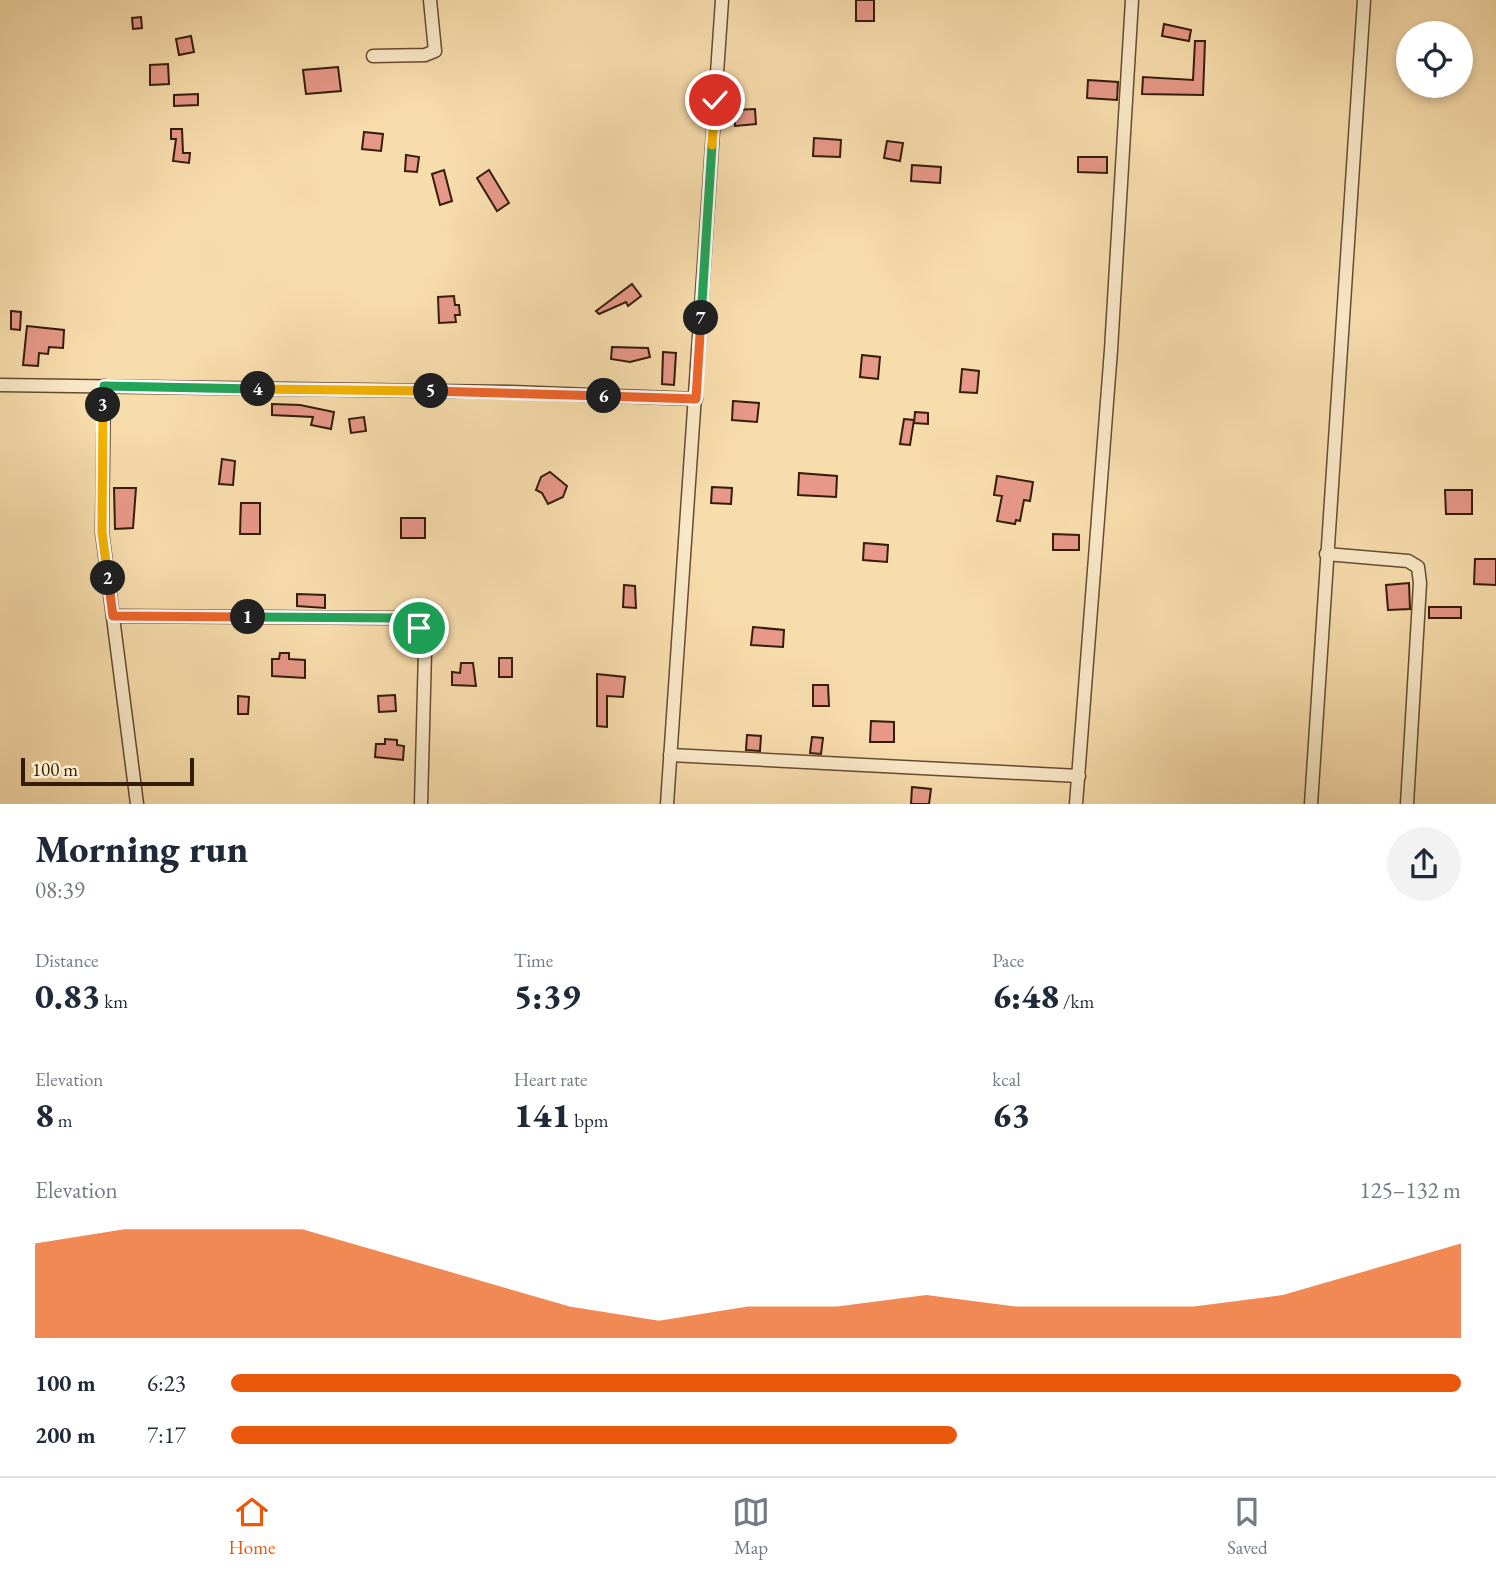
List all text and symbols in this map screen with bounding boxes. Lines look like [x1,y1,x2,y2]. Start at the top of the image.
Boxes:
map controls [1396,21,1473,98]
button: locate [1396,21,1473,98]
pin [685,70,745,130]
icon: check [696,81,734,119]
pin: 7 [684,300,718,336]
text: 7 [695,305,706,330]
pin: 4 [240,372,276,406]
pin: 5 [414,374,448,408]
text: 4 [252,376,263,401]
text: 5 [425,378,436,403]
pin: 6 [586,378,622,414]
text: 6 [598,383,609,408]
pin: 3 [86,388,120,422]
text: 3 [97,392,108,417]
pin: 2 [90,560,126,596]
text: 2 [102,565,113,590]
pin [389,598,449,658]
pin: 1 [230,600,266,634]
text: 1 [242,604,253,629]
icon: arrive [400,609,438,647]
scale bar [21,755,194,787]
text: 100 m [32,757,78,782]
text: Morning run [35,824,248,873]
button: share [1387,827,1461,901]
text: 08:39 [35,875,85,905]
text: Distance [35,948,98,973]
text: Time [514,948,553,973]
text: Pace [992,948,1024,973]
text: 0.83 [35,973,101,1018]
text: 5:39 [514,973,580,1018]
text: 6:48 [992,973,1059,1018]
text: km [101,989,128,1014]
text: /km [1059,989,1094,1014]
text: Elevation [35,1067,103,1092]
text: Heart rate [514,1067,587,1092]
text: kcal [992,1067,1021,1092]
text: 8 [35,1092,54,1137]
text: 141 [514,1092,570,1137]
text: 63 [992,1092,1030,1137]
text: m [54,1108,73,1133]
text: bpm [570,1108,609,1133]
text: Elevation [35,1175,118,1205]
text: 125–132 m [1360,1175,1461,1205]
text: 100 m [35,1368,96,1398]
text: 6:23 [147,1368,186,1398]
text: 200 m [35,1420,96,1450]
text: 7:17 [147,1420,186,1450]
tab: Home [228,1493,275,1560]
tab: Map [732,1493,770,1560]
tab: Saved [1227,1493,1268,1560]

